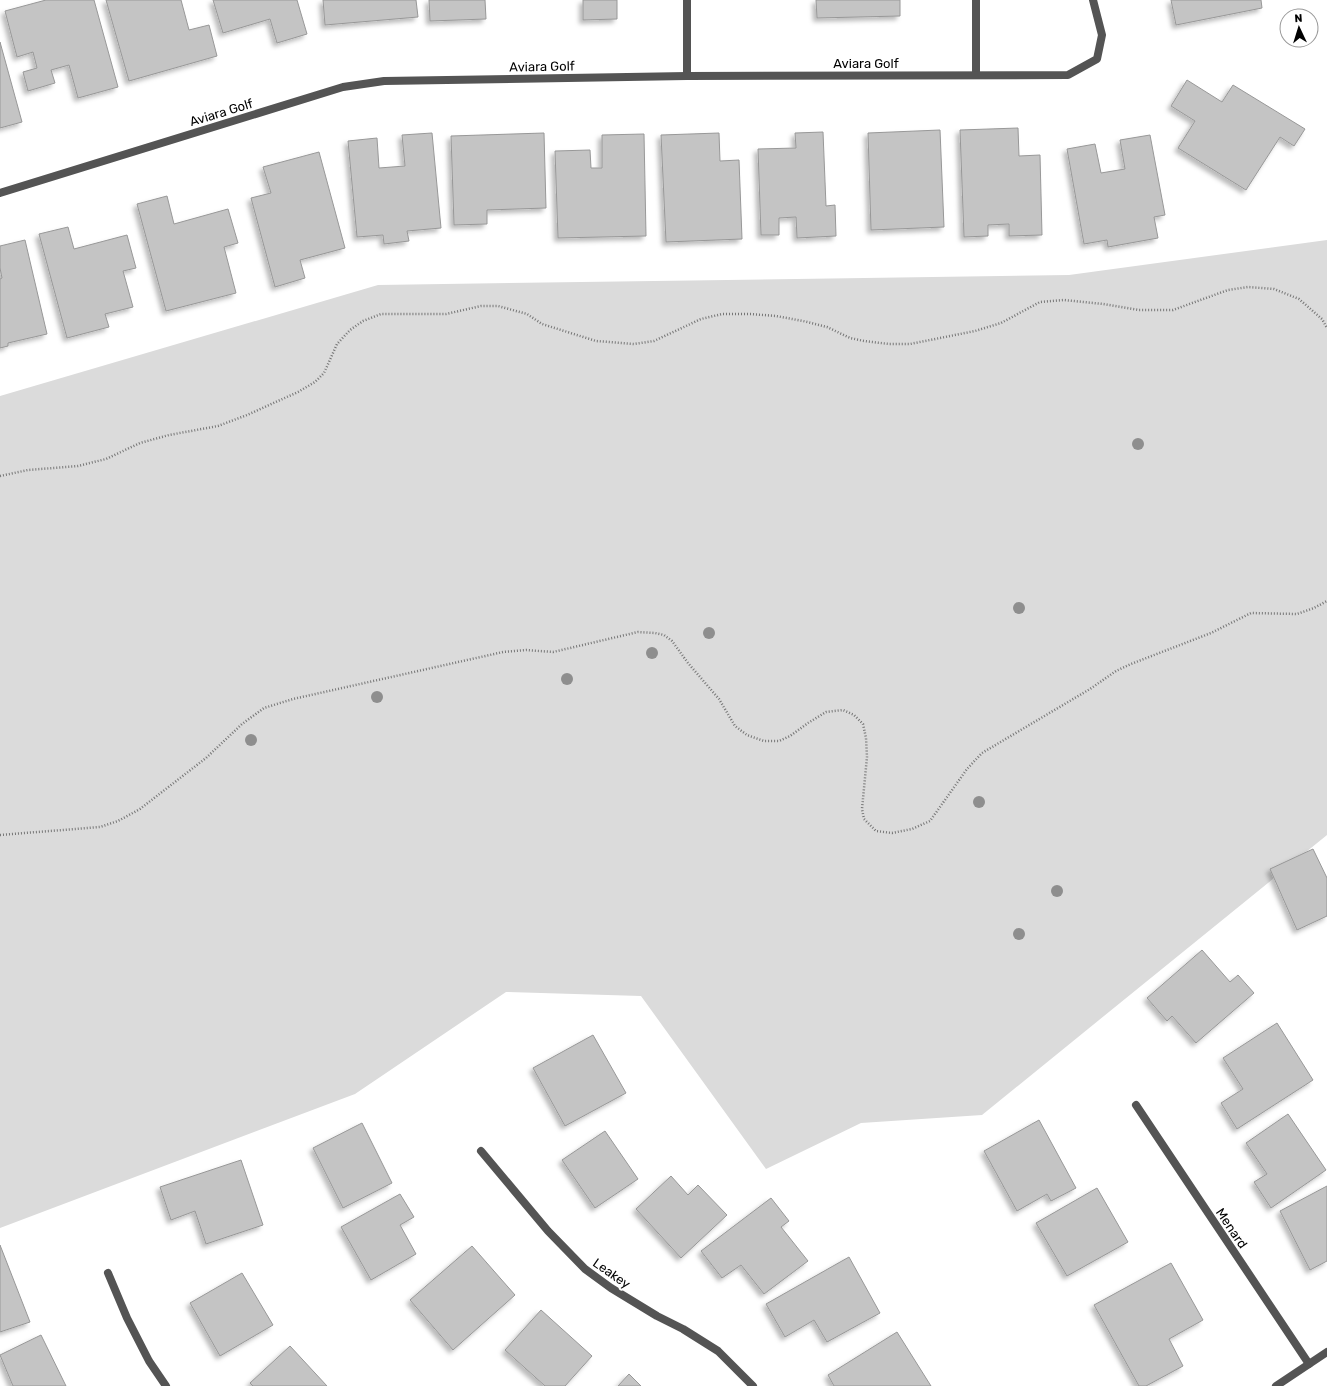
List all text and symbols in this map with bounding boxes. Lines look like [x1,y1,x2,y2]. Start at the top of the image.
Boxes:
north arrow [1279,8,1319,48]
text: N [1294,12,1303,25]
street label: Aviara Golf [833,56,899,71]
street label: Aviara Golf [509,58,575,75]
street label: Aviara Golf [188,96,255,129]
street label: Menard [1213,1205,1250,1251]
street label: Leakey [590,1255,633,1292]

